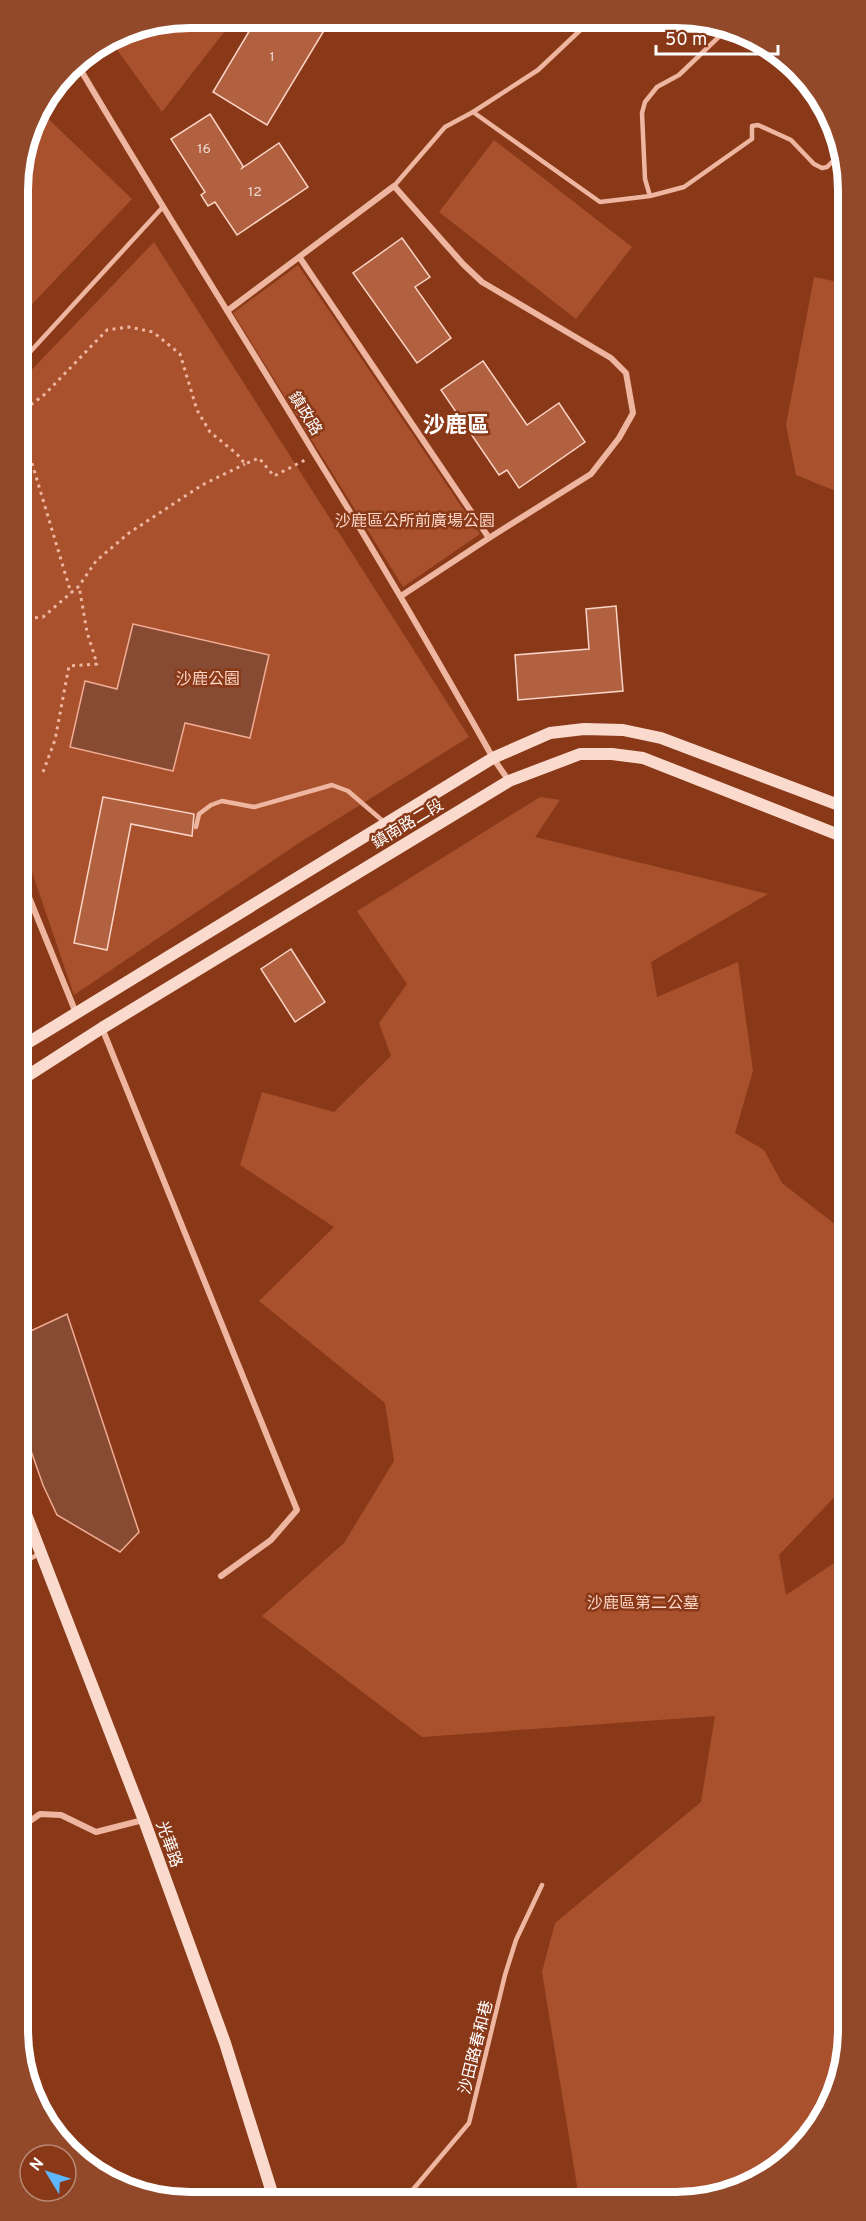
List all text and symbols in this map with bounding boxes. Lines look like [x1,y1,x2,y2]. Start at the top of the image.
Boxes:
scale bar [656,18,778,56]
text: 50 m [665,29,707,52]
house number: 1 [269,49,275,66]
house number: 16 [197,141,211,158]
house number: 12 [248,184,262,201]
street label: 鎮政路 [283,388,326,440]
district label: 沙鹿區 [423,413,489,440]
park label: 沙鹿區公所前廣場公園 [335,512,495,532]
park label: 沙鹿公園 [176,670,240,690]
street label: 鎮南路二段 [369,796,447,854]
park label: 沙鹿區第二公墓 [587,1594,699,1614]
street label: 光華路 [151,1819,186,1871]
street label: 沙田路春和巷 [456,1998,498,2096]
north arrow [18,2143,78,2203]
text: N [26,2154,49,2176]

